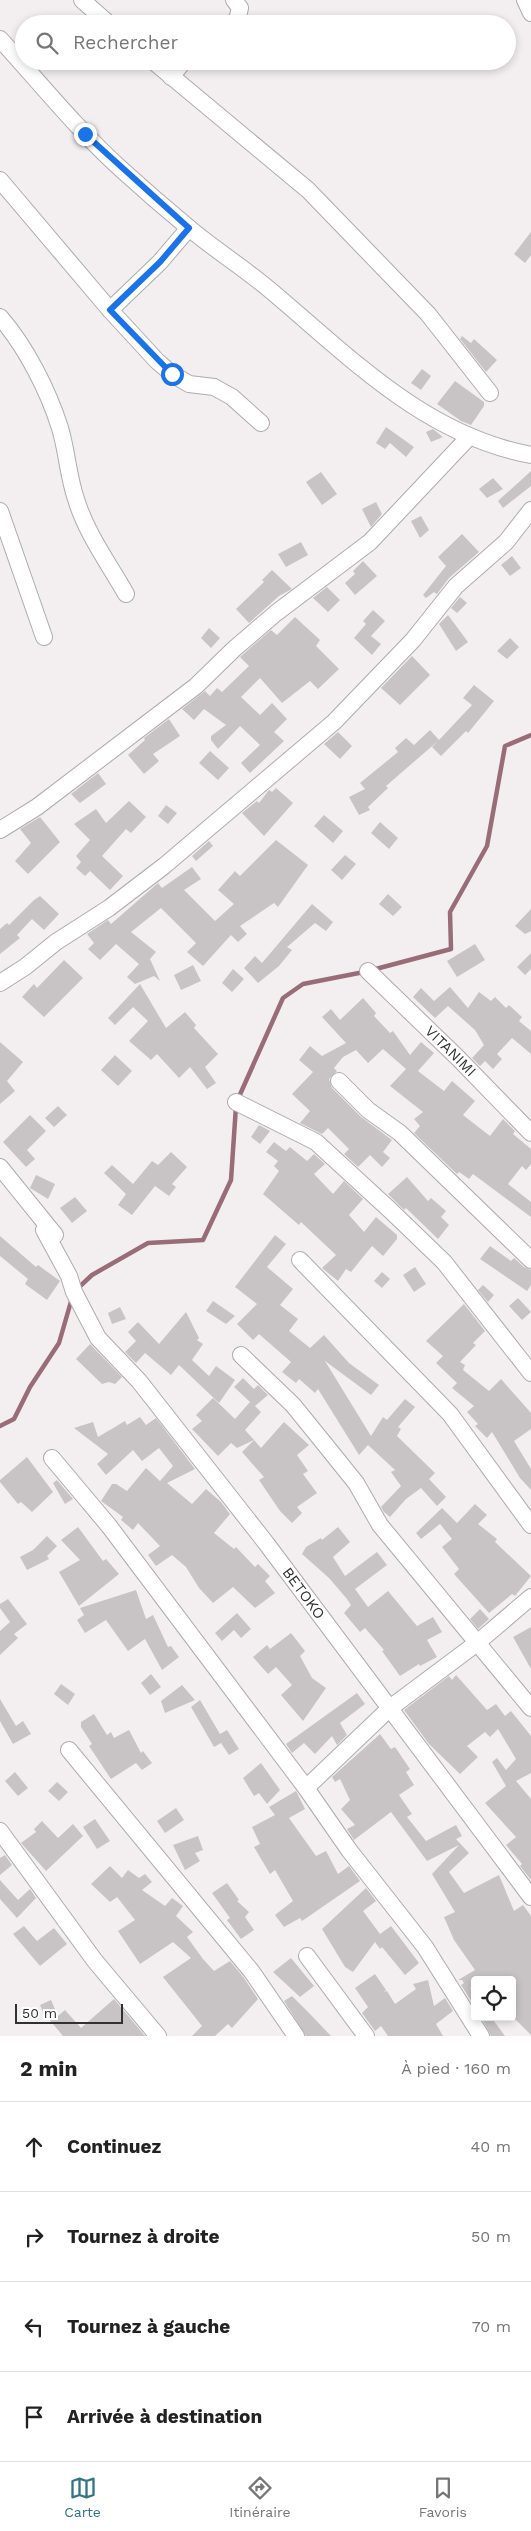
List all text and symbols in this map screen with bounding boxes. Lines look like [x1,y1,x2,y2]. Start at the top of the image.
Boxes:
search box [15,15,516,70]
icon: search [33,29,61,57]
text: Rechercher [73,31,178,54]
route end [74,123,97,146]
route start [161,363,184,386]
street label: VITANIMI [421,1022,480,1080]
street label: BETOKO [278,1564,329,1623]
map controls [471,1976,516,2021]
button: locate [471,1976,516,2021]
scale bar [15,2001,122,2024]
text: 50 m [22,2005,57,2021]
text: 2 min [20,2056,77,2081]
text: À pied · 160 m [401,2059,511,2078]
icon: ahead [20,2133,48,2161]
text: Continuez [67,2135,161,2158]
text: 40 m [471,2137,511,2156]
icon: right [20,2223,48,2251]
text: Tournez à droite [67,2225,219,2248]
text: 50 m [471,2227,511,2246]
icon: left [20,2313,48,2341]
text: Tournez à gauche [67,2315,230,2338]
text: 70 m [472,2317,511,2336]
icon: arrive [20,2403,48,2431]
text: Arrivée à destination [67,2405,262,2428]
tab: Carte [64,2474,101,2520]
tab: Itinéraire [229,2474,290,2520]
tab: Favoris [419,2474,467,2520]

